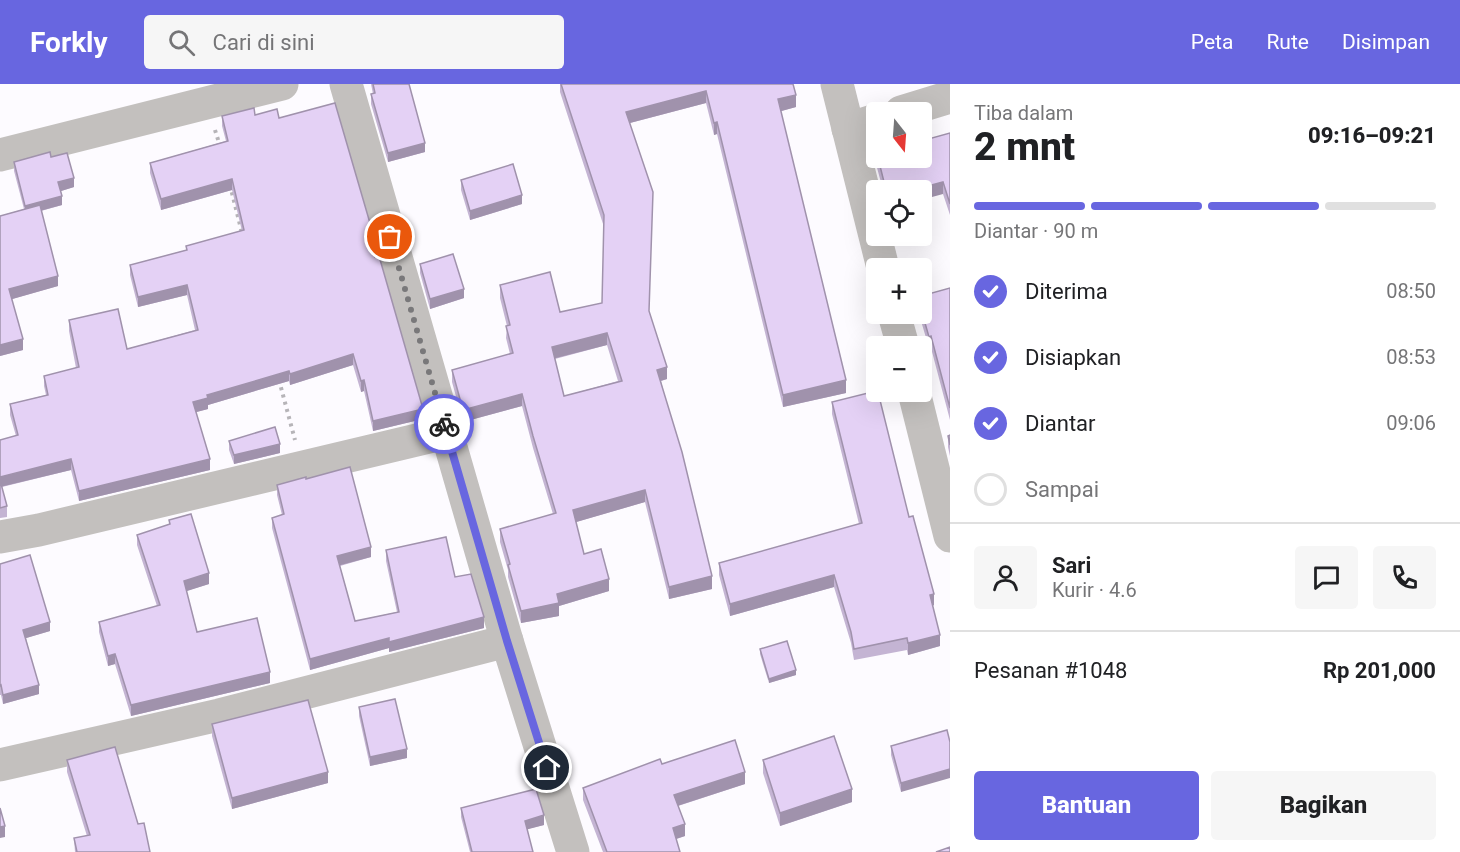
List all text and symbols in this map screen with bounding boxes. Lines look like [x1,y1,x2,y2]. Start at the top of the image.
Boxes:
search box [144,15,564,69]
text: Forkly [30,26,108,59]
icon: search [165,26,198,59]
text: Cari di sini [213,30,315,55]
text: Peta [1191,30,1233,54]
text: Rute [1266,30,1309,54]
text: Disimpan [1342,30,1430,54]
text: Tiba dalam [974,101,1073,125]
north arrow [866,102,932,168]
map controls [866,102,932,402]
text: 09:16–09:21 [1308,123,1436,148]
text: 2 mnt [974,124,1075,170]
button: locate [866,180,932,246]
pin [364,211,415,262]
text: Diantar · 90 m [974,219,1098,243]
icon: bag [373,220,406,253]
button: + [866,258,932,324]
icon: check [974,275,1007,308]
text: Diterima [1025,279,1108,304]
text: 08:50 [1386,279,1436,303]
button: − [866,336,932,402]
icon: check [974,341,1007,374]
text: Disiapkan [1025,345,1121,370]
text: 08:53 [1386,345,1436,369]
courier [414,394,474,454]
icon: check [974,407,1007,440]
icon: bike [428,408,461,441]
text: Diantar [1025,411,1096,436]
text: 09:06 [1386,411,1436,435]
text: Sampai [1025,477,1099,502]
button: person [974,546,1037,609]
button: chat [1295,546,1358,609]
button: phone [1373,546,1436,609]
text: Sari [1052,553,1091,578]
text: Kurir · 4.6 [1052,578,1137,602]
text: Pesanan #1048 [974,658,1127,683]
text: Rp 201,000 [1323,658,1436,683]
pin [521,742,572,793]
icon: home [530,751,563,784]
button: Bantuan [974,771,1199,840]
button: Bagikan [1211,771,1436,840]

